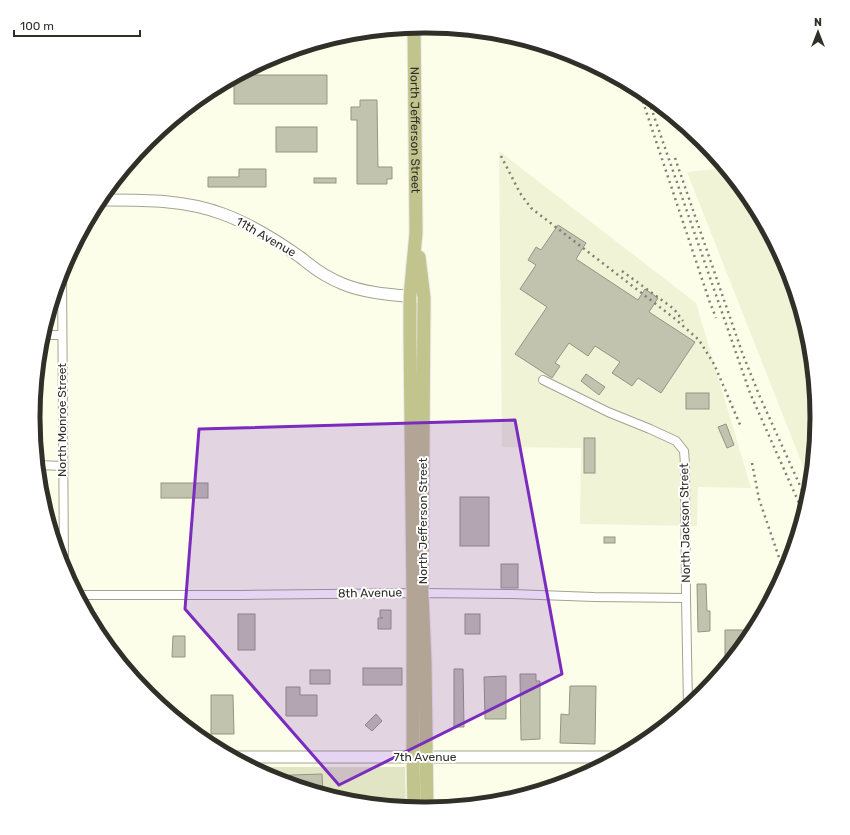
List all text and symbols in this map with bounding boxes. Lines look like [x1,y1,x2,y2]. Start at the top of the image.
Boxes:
scale bar [14,12,140,38]
north arrow [798,12,838,52]
text: N [814,16,822,29]
text: 100 m [20,19,54,33]
street label: North Jefferson Street [407,67,423,194]
street label: 11th Avenue [234,214,299,260]
street label: North Monroe Street [55,363,69,477]
street label: North Jefferson Street [416,458,430,584]
street label: North Jackson Street [677,463,693,583]
street label: 8th Avenue [338,585,403,601]
street label: 7th Avenue [394,750,457,764]

